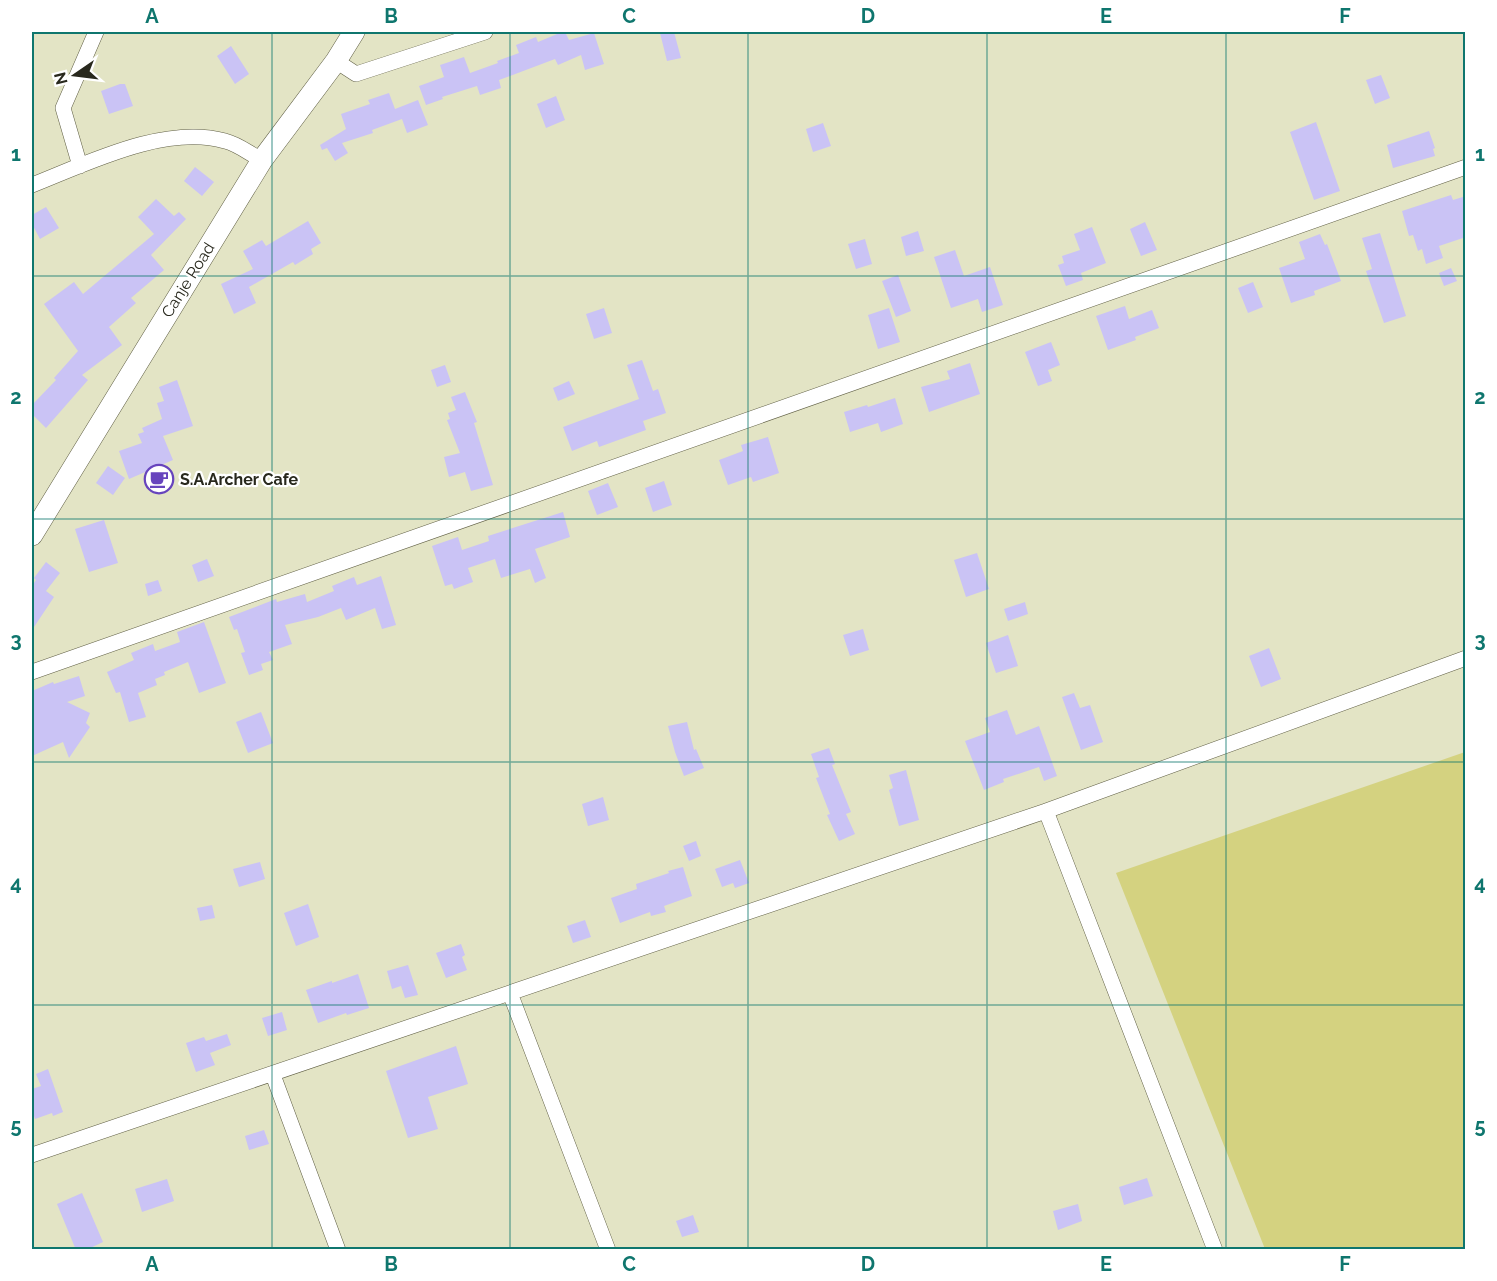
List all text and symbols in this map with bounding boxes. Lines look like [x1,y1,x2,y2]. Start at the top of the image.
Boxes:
text: A [145,4,159,28]
text: B [384,4,398,28]
text: C [622,4,636,28]
text: D [861,4,875,28]
text: E [1100,4,1112,28]
text: F [1339,4,1351,28]
north arrow [45,45,105,105]
text: N [50,70,72,87]
text: 1 [11,142,21,166]
text: 1 [1475,142,1485,166]
street label: Canje Road [158,239,218,321]
text: 2 [10,385,22,409]
text: 2 [1474,385,1486,409]
cafe icon: S.A.Archer Cafe [143,463,175,495]
place label: S.A.Archer Cafe [180,470,298,489]
text: 3 [10,628,22,652]
text: 3 [1474,628,1486,652]
text: 4 [10,871,22,895]
text: 4 [1474,871,1486,895]
text: 5 [10,1114,22,1138]
text: 5 [1474,1114,1486,1138]
text: A [145,1252,159,1276]
text: B [384,1252,398,1276]
text: C [622,1252,636,1276]
text: D [861,1252,875,1276]
text: E [1100,1252,1112,1276]
text: F [1339,1252,1351,1276]

